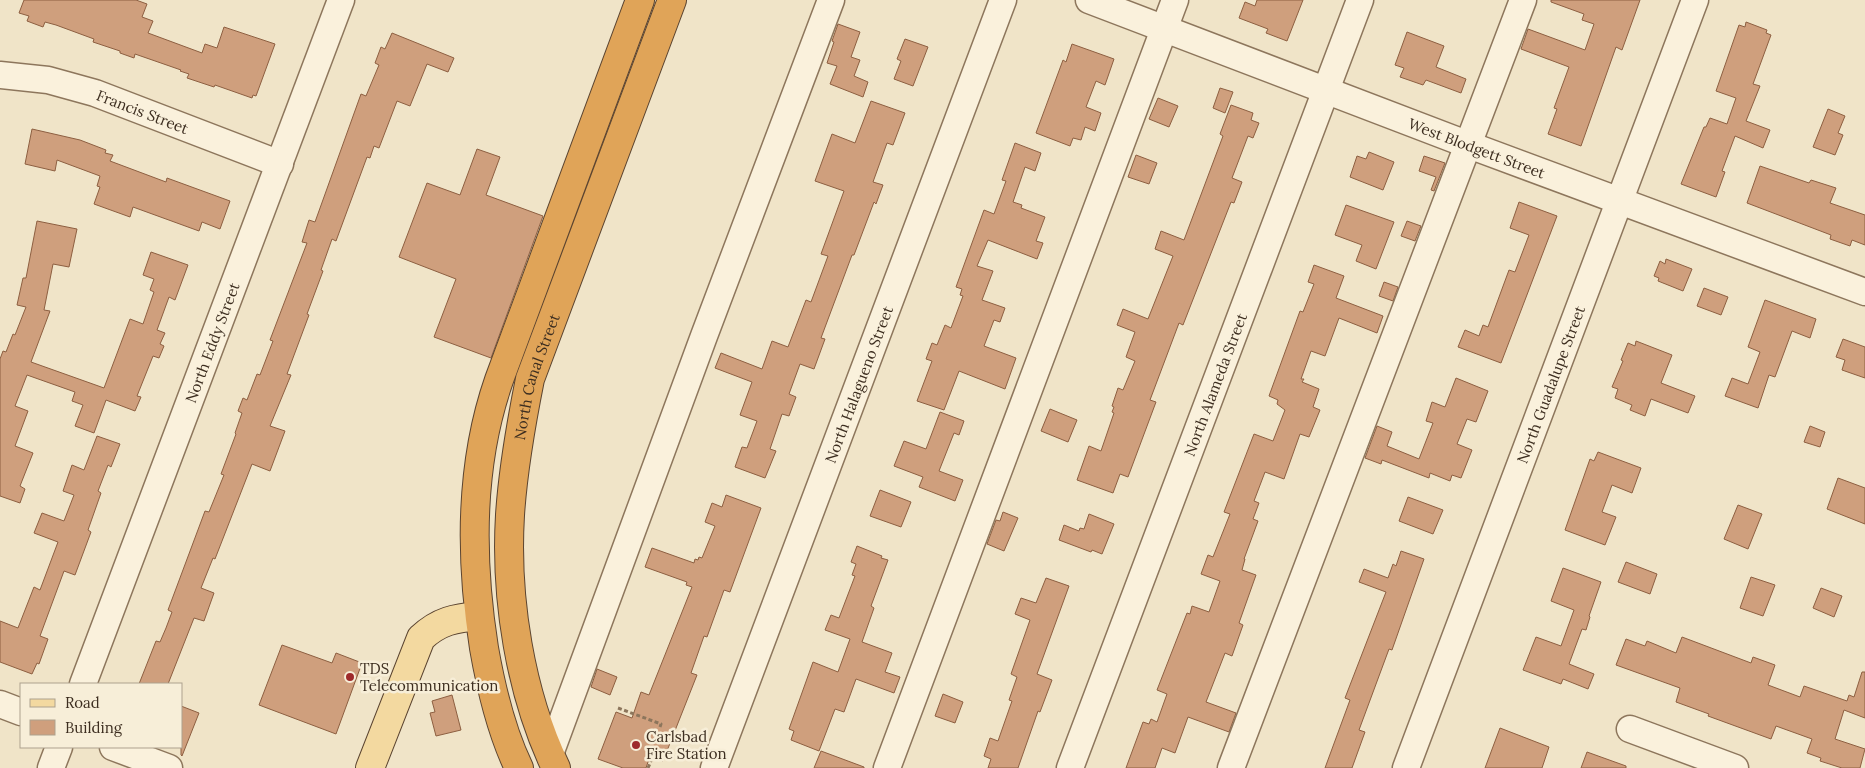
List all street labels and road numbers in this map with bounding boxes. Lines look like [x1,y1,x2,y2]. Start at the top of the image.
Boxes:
street label: Francis Street [94,85,191,138]
street label: West Blodgett Street [1406,113,1548,182]
street label: North Eddy Street [181,280,243,405]
street label: North Halagueno Street [820,303,897,466]
street label: North Guadalupe Street [1512,303,1589,466]
street label: North Alameda Street [1179,310,1251,459]
street label: North Canal Street [509,311,563,441]

